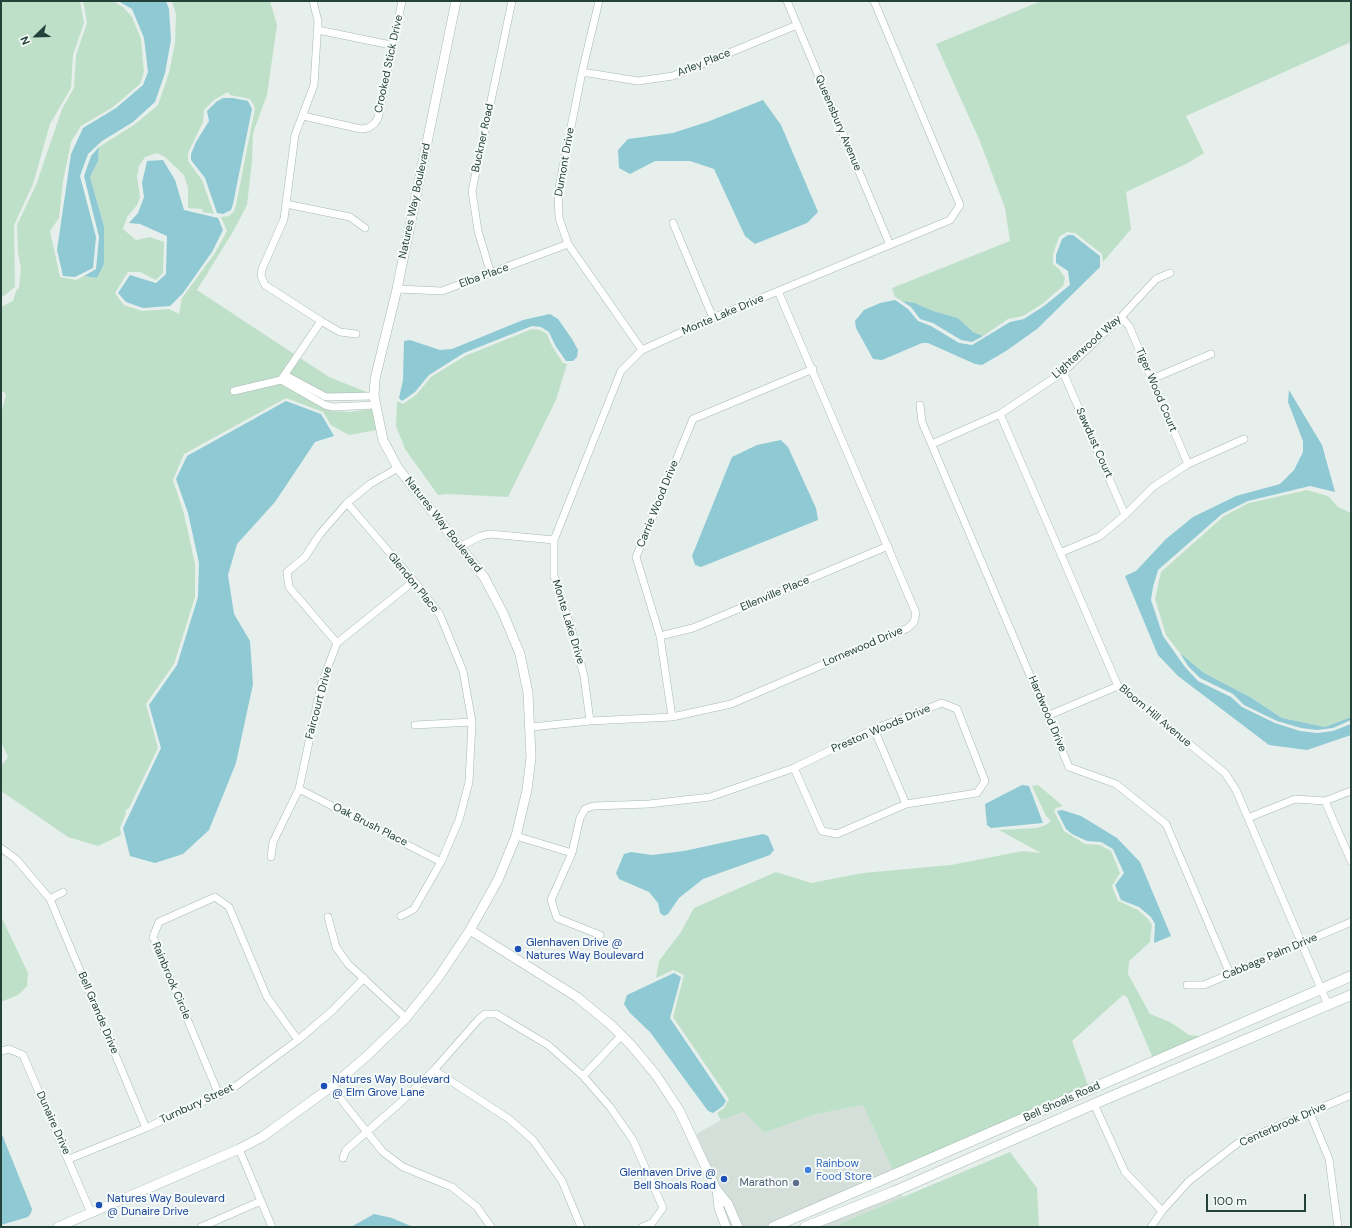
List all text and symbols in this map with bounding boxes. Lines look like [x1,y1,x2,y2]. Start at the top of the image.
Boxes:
street label: Crooked Stick Drive [372,14,406,114]
north arrow [16,16,56,56]
text: N [17,34,33,47]
street label: Arley Place [675,46,733,80]
street label: Queensbury Avenue [812,73,864,173]
street label: Buckner Road [469,102,497,174]
street label: Dumont Drive [552,126,578,198]
street label: Natures Way Boulevard [396,142,434,260]
street label: Elba Place [457,261,511,291]
street label: Monte Lake Drive [680,292,766,338]
street label: Lighterwood Way [1050,312,1124,382]
street label: Tiger Wood Court [1132,346,1180,434]
street label: Sawdust Court [1073,406,1115,480]
street label: Carrie Wood Drive [634,458,682,550]
street label: Natures Way Boulevard [402,475,484,575]
street label: Glendon Place [385,550,441,616]
street label: Ellenville Place [739,574,811,614]
street label: Monte Lake Drive [549,578,587,666]
street label: Lornewood Drive [821,624,905,670]
street label: Faircourt Drive [303,665,335,741]
street label: Hardwood Drive [1025,674,1069,754]
street label: Bloom Hill Avenue [1116,682,1194,750]
street label: Preston Woods Drive [830,702,932,756]
street label: Oak Brush Place [330,800,410,850]
street label: Cabbage Palm Drive [1220,931,1320,983]
place label: Glenhaven Drive @ Natures Way Boulevard [526,936,644,962]
street label: Rainbrook Circle [149,940,193,1022]
marker: Glenhaven Drive @ Natures Way Boulevard [513,944,523,954]
street label: Bell Grande Drive [75,970,121,1056]
place label: Natures Way Boulevard @ Elm Grove Lane [332,1073,450,1099]
street label: Bell Shoals Road [1022,1079,1102,1125]
street label: Turnbury Street [158,1081,236,1127]
marker: Natures Way Boulevard @ Elm Grove Lane [319,1081,329,1091]
street label: Dunaire Drive [33,1089,73,1157]
street label: Centerbrook Drive [1238,1100,1328,1150]
place label: Rainbow Food Store [816,1157,872,1183]
marker: Rainbow Food Store [803,1165,813,1175]
place label: Glenhaven Drive @ Bell Shoals Road [620,1166,716,1192]
marker: Glenhaven Drive @ Bell Shoals Road [719,1174,729,1184]
place label: Marathon [739,1176,788,1190]
marker: Marathon [791,1178,801,1188]
scale bar [1208,1186,1308,1212]
place label: Natures Way Boulevard @ Dunaire Drive [107,1192,225,1218]
text: 100 m [1213,1193,1247,1209]
marker: Natures Way Boulevard @ Dunaire Drive [94,1200,104,1210]

